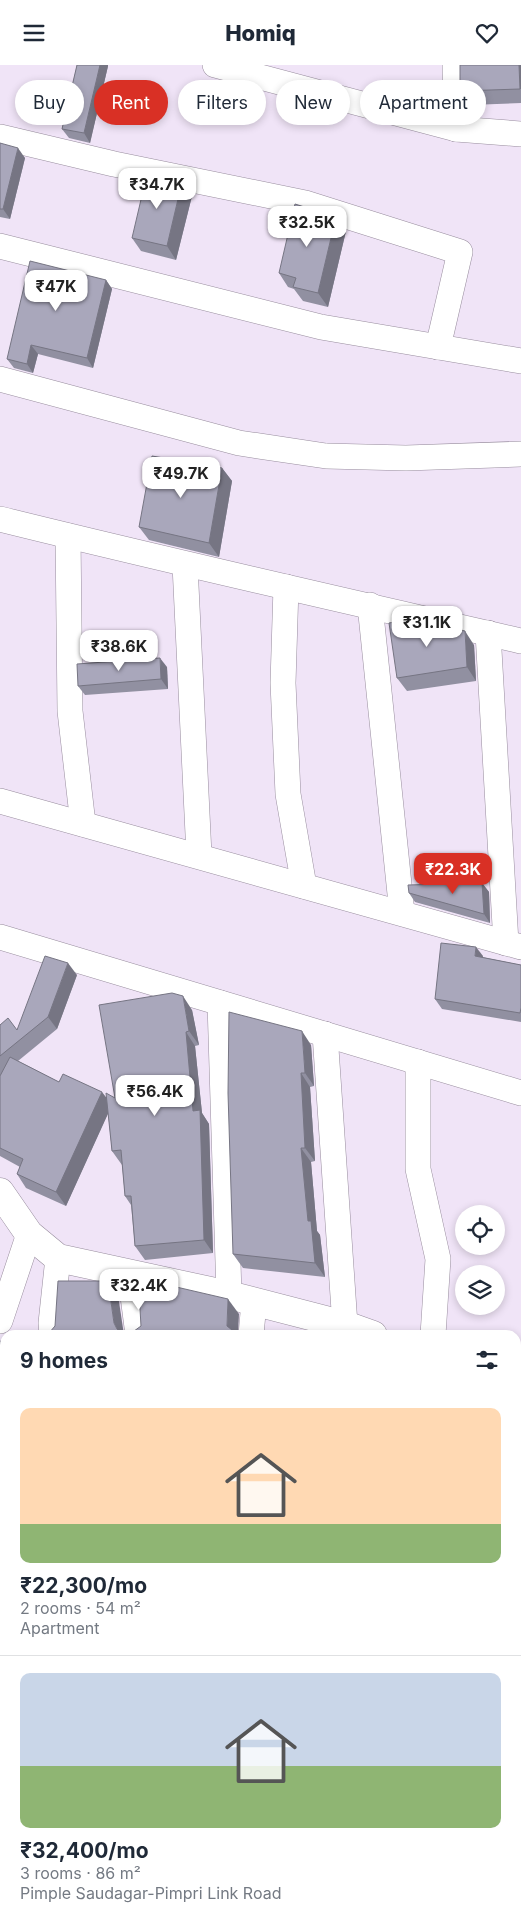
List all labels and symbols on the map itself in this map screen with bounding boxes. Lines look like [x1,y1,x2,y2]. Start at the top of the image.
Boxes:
pin: ₹34.7K [116,167,198,210]
pin: ₹32.5K [266,205,348,248]
pin: ₹47K [26,269,86,312]
pin: ₹49.7K [140,457,222,499]
pin: ₹31.1K [386,605,468,648]
pin: ₹38.6K [78,629,160,672]
pin: ₹22.3K [412,853,494,895]
pin: ₹56.4K [114,1075,196,1117]
pin: ₹32.4K [98,1269,180,1311]

